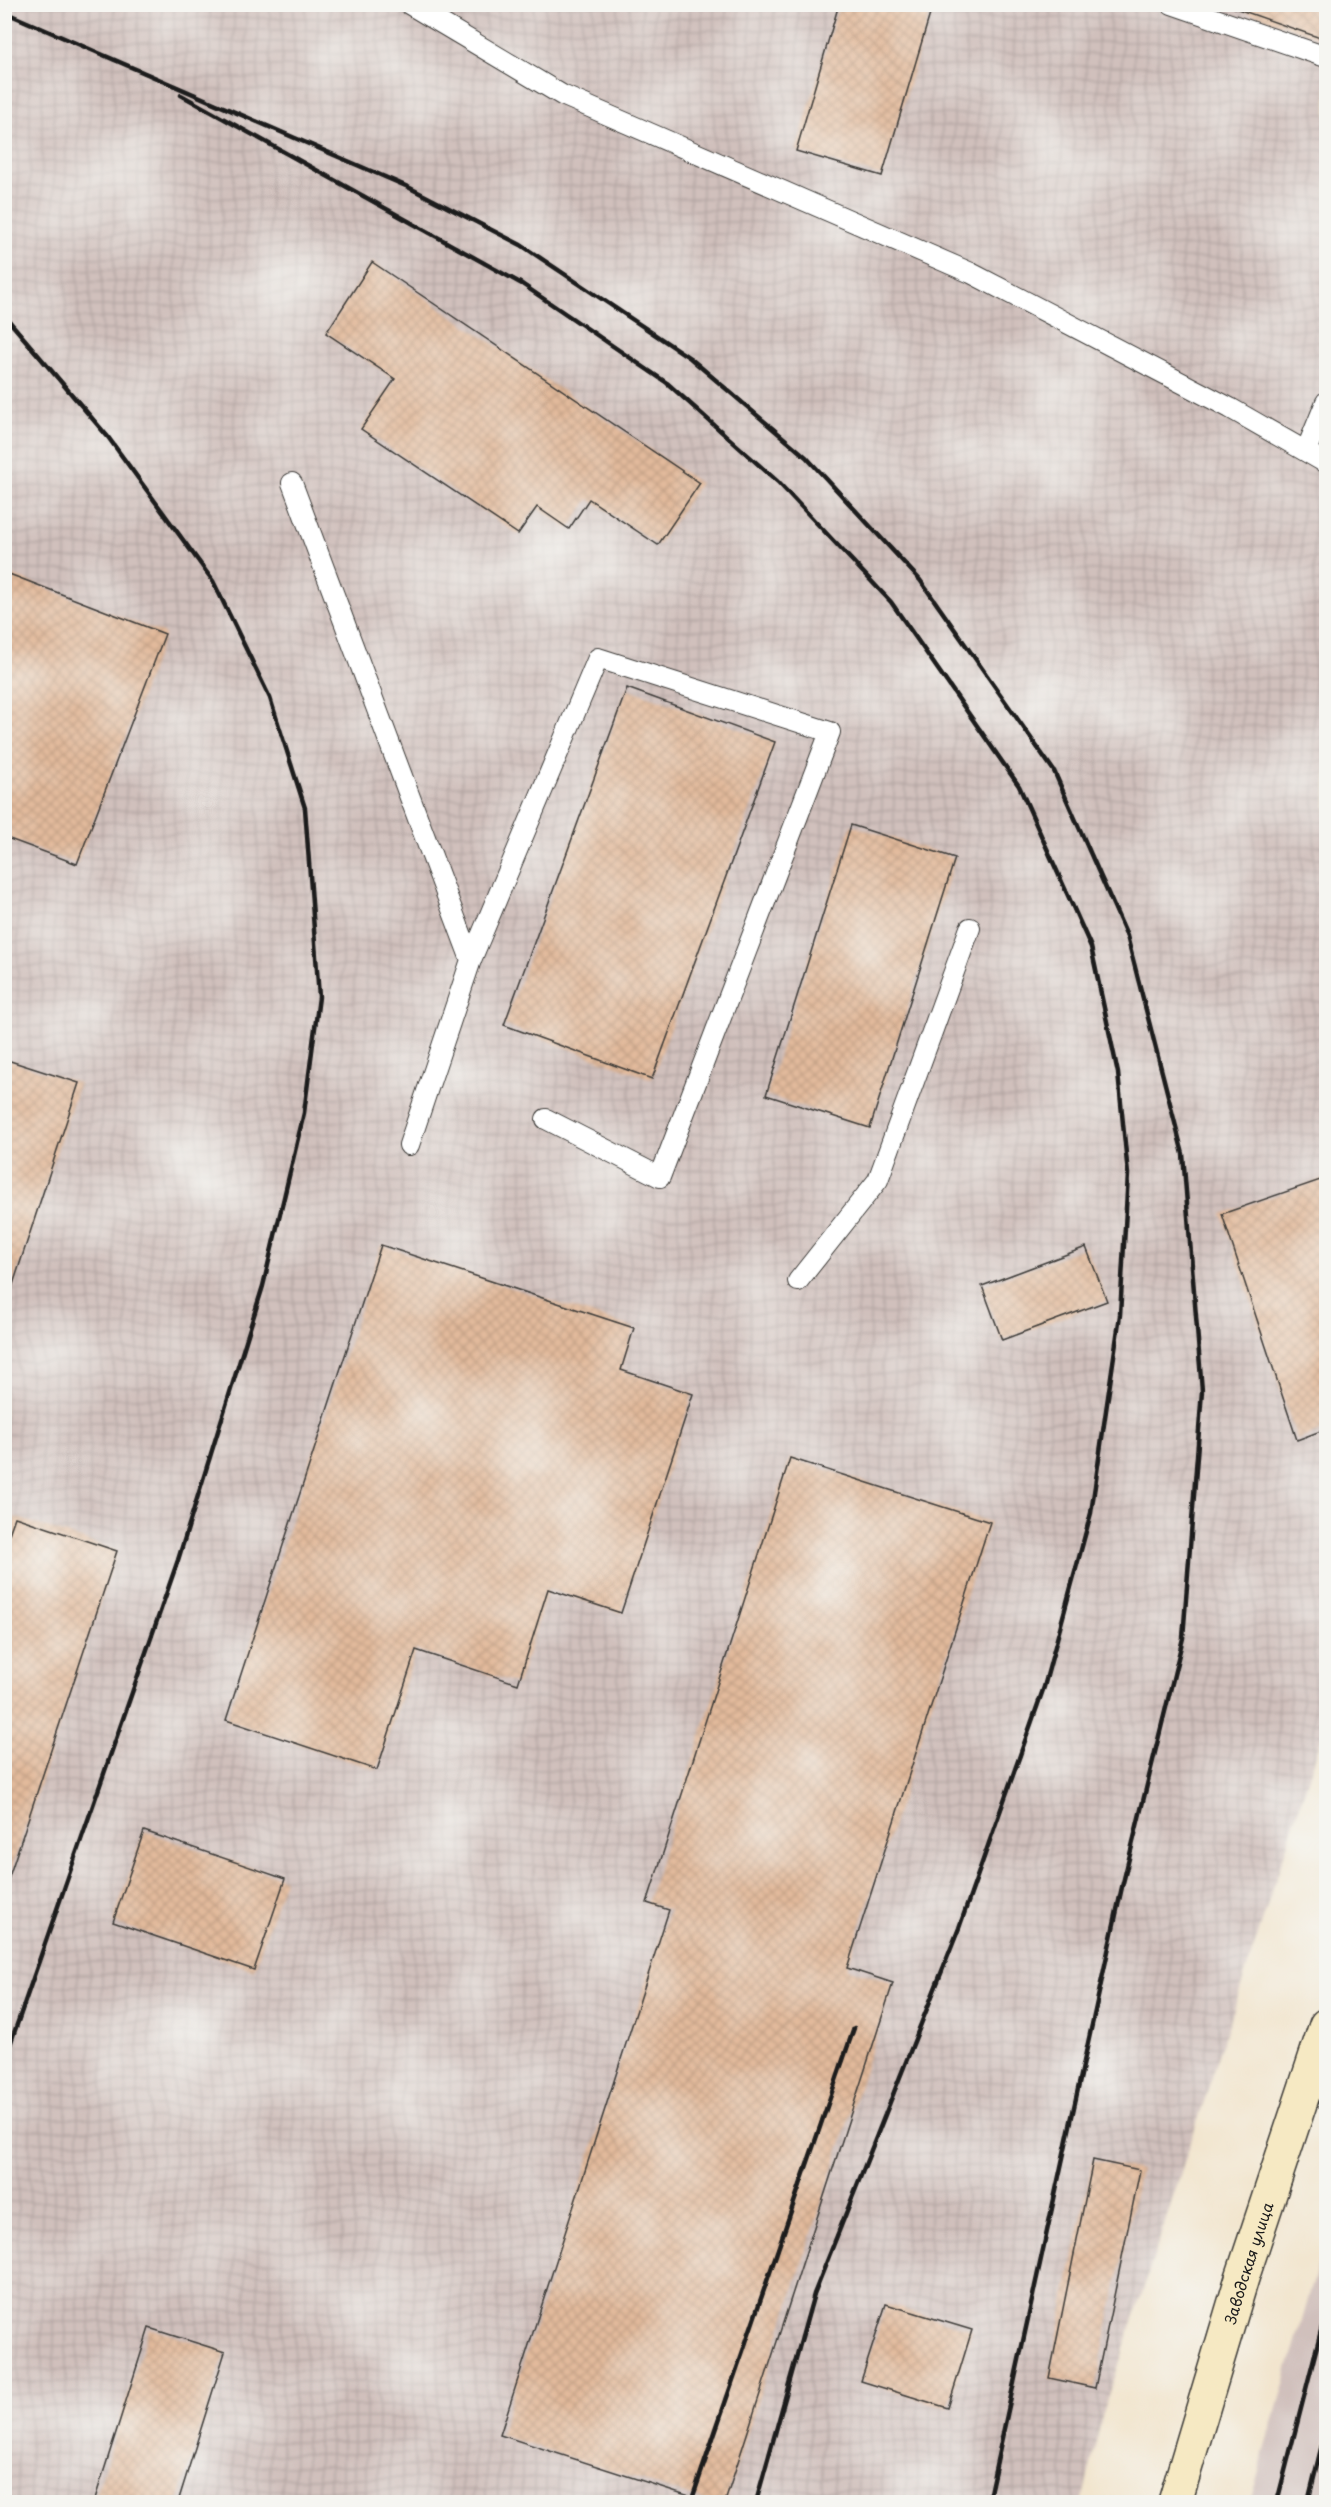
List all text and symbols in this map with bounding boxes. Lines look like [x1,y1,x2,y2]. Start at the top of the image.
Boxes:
street label: Заводская улица [1217,2198,1278,2327]

